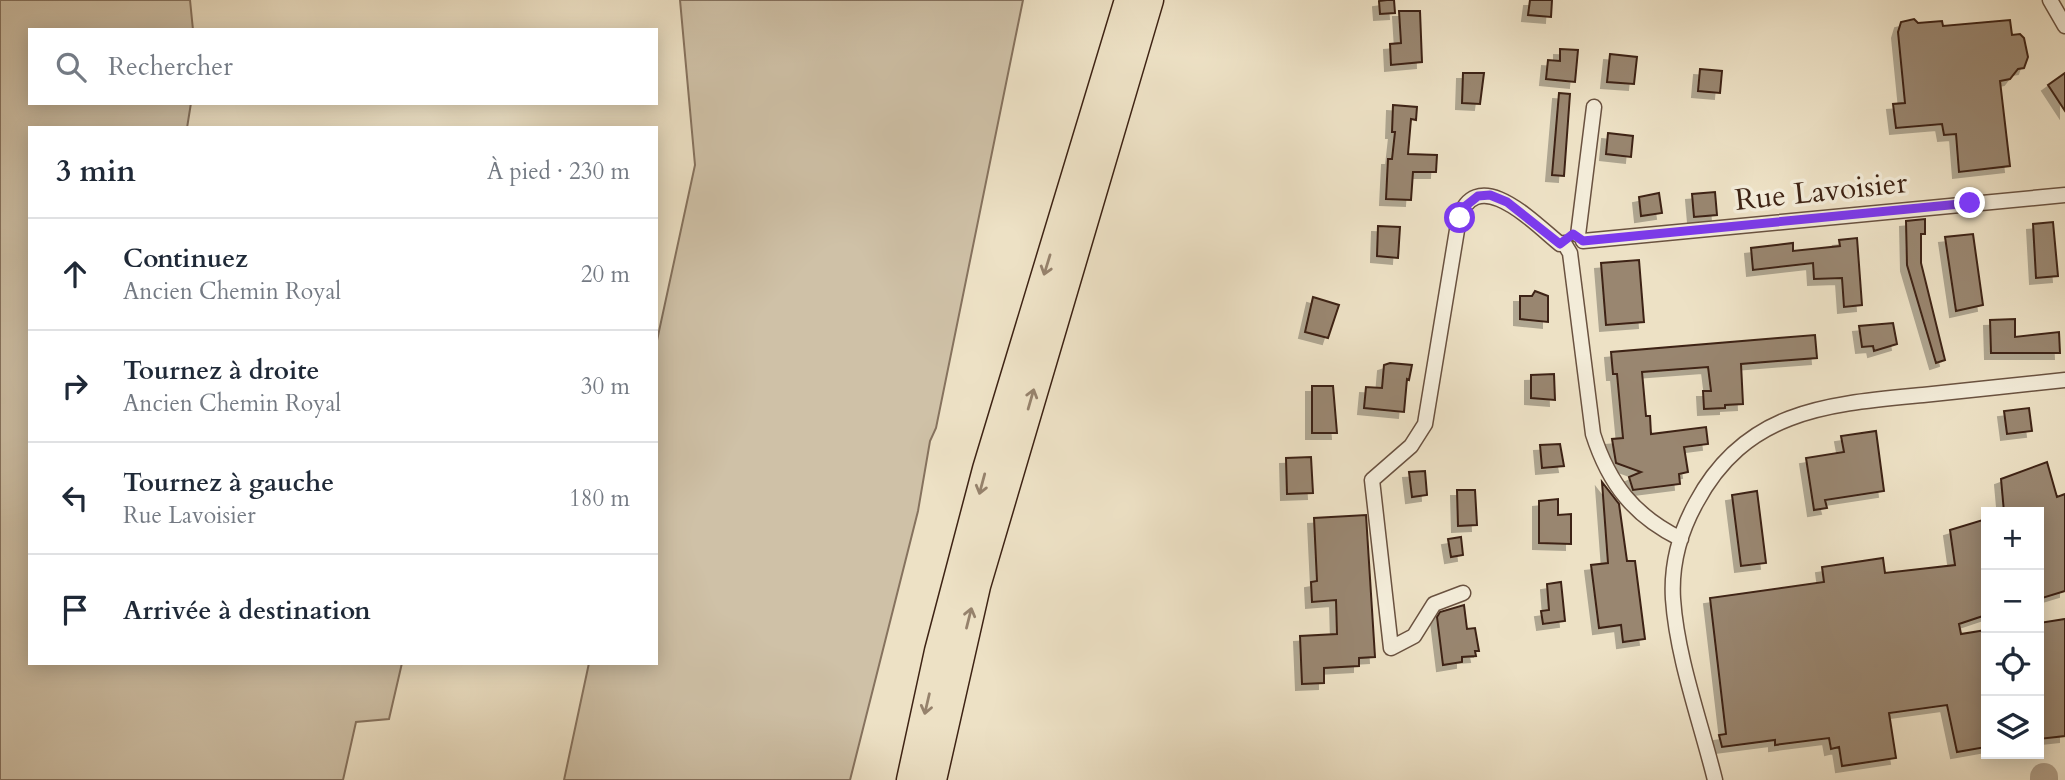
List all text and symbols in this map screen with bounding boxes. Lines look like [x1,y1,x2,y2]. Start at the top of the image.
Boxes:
search box [28,28,658,105]
icon: search [52,48,90,86]
text: Rechercher [108,49,233,84]
text: 3 min [56,151,136,192]
text: À pied · 230 m [487,156,630,187]
street label: Rue Lavoisier [1733,162,1909,221]
route end [1954,187,1985,218]
route start [1444,202,1475,233]
text: Continuez [123,241,248,276]
one-way arrow [1039,254,1052,276]
icon: ahead [56,255,94,293]
text: 20 m [581,259,630,290]
text: Ancien Chemin Royal [123,276,341,307]
text: Tournez à droite [123,353,319,388]
icon: right [56,367,94,405]
text: 30 m [581,371,630,402]
text: Ancien Chemin Royal [123,388,341,419]
one-way arrow [1025,388,1038,410]
text: Tournez à gauche [123,465,334,500]
one-way arrow [975,472,988,494]
icon: left [56,479,94,517]
text: 180 m [569,483,630,514]
text: Rue Lavoisier [123,500,256,531]
map controls [1981,507,2044,759]
button: + [1981,507,2044,570]
button: − [1981,570,2044,633]
icon: arrive [56,591,94,629]
text: Arrivée à destination [123,593,371,628]
one-way arrow [963,607,976,630]
button: locate [1981,633,2044,696]
one-way arrow [919,692,933,715]
button: layers [1981,696,2044,759]

